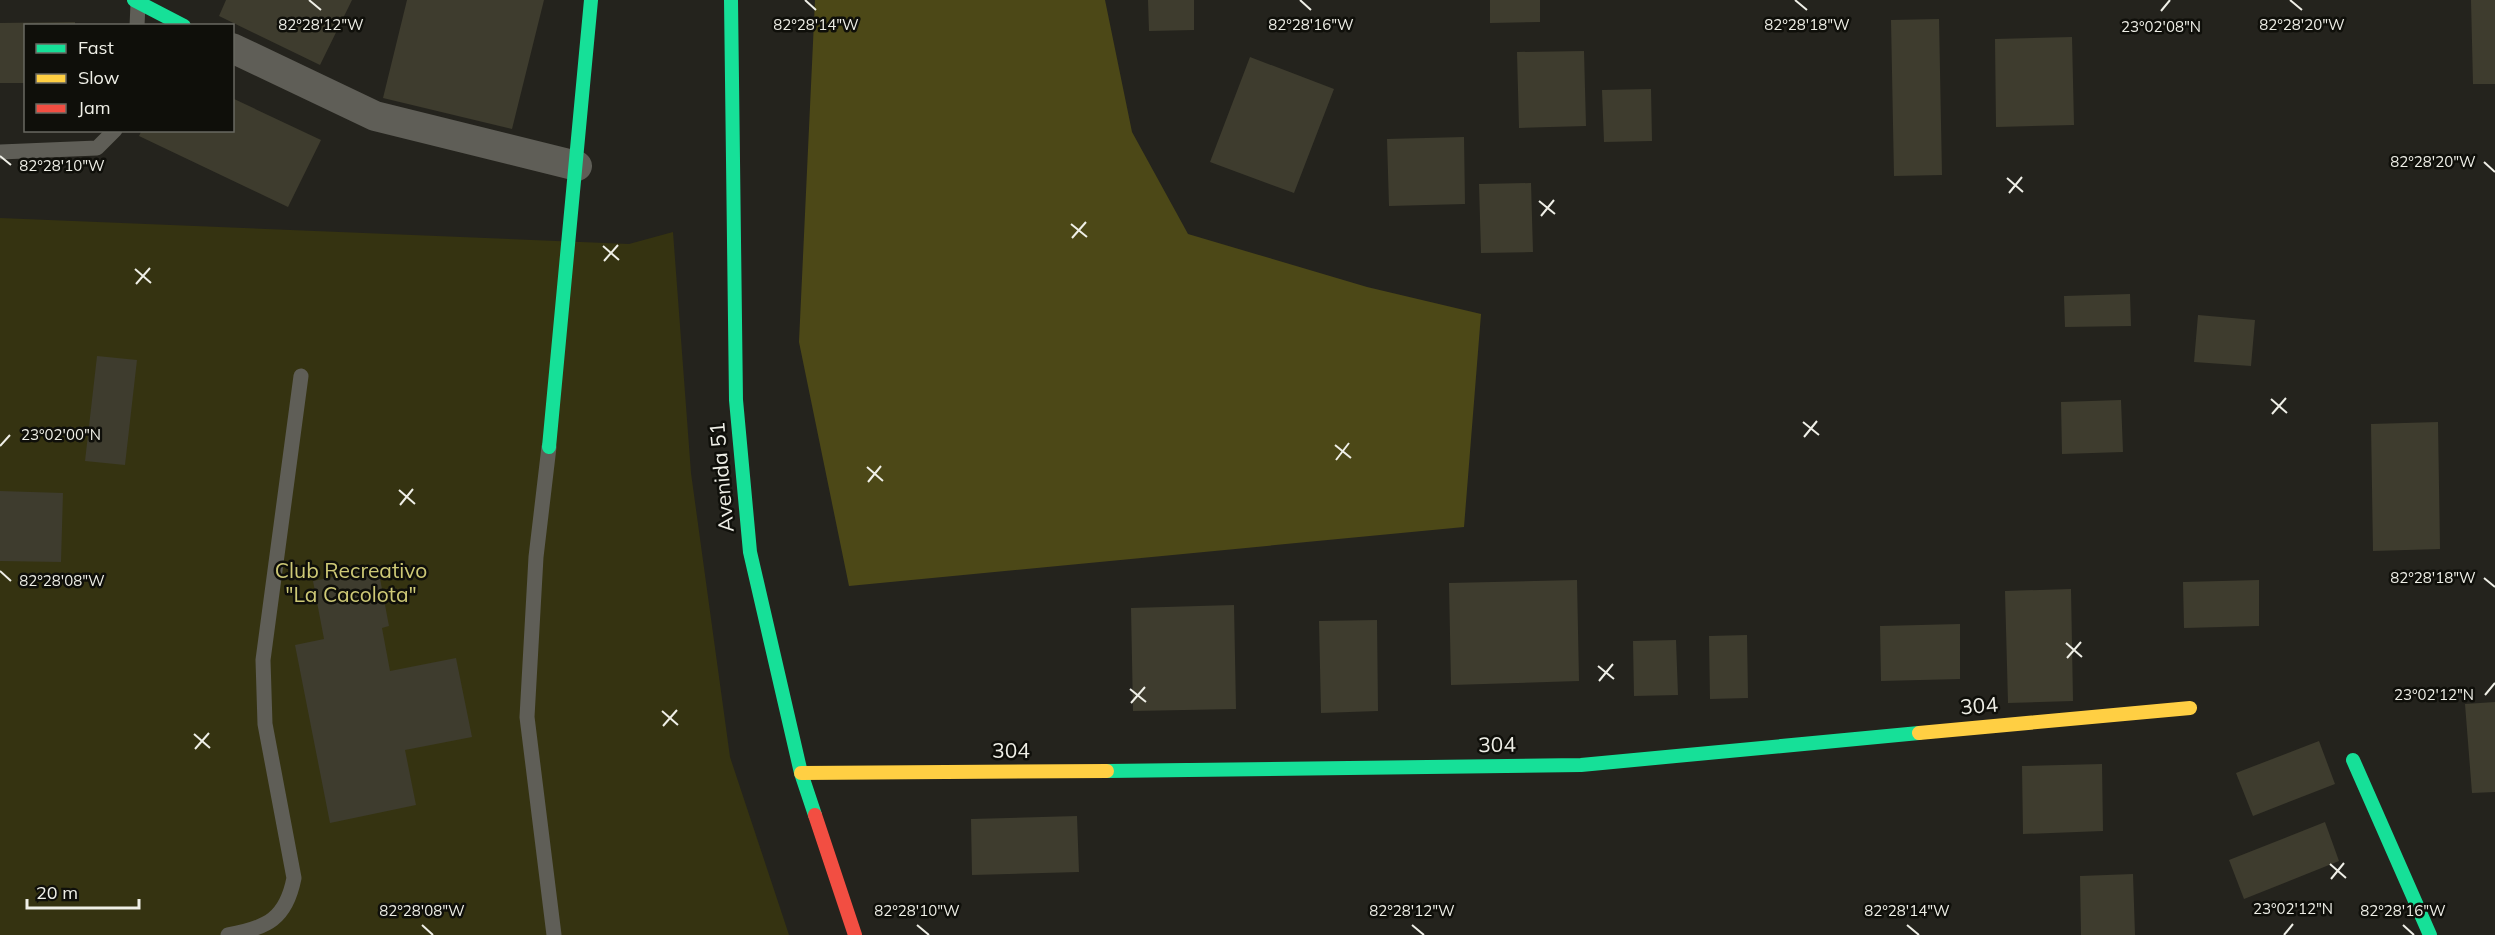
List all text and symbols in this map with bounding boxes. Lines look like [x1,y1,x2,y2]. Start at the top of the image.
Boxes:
text: 82°28'12"W [278,15,364,34]
text: 82°28'14"W [773,15,859,34]
text: 82°28'16"W [1268,15,1354,34]
text: 82°28'18"W [1764,15,1850,34]
text: 82°28'20"W [2259,15,2345,34]
text: 23°02'08"N [2121,17,2201,36]
legend [24,24,234,132]
text: Fast [78,36,114,59]
text: Slow [78,66,120,89]
text: Jam [78,96,111,119]
text: 82°28'20"W [2390,152,2476,171]
text: 82°28'10"W [19,156,105,175]
street label: Avenida 51 [703,421,739,533]
text: 23°02'00"N [21,425,101,444]
park label: Club Recreativo "La Cacolota" [275,557,427,607]
text: 82°28'18"W [2390,568,2476,587]
text: 82°28'08"W [19,571,105,590]
text: 23°02'12"N [2394,685,2474,704]
street label: 304 [1959,690,1999,720]
street label: 304 [1478,731,1517,757]
street label: 304 [992,737,1030,763]
scale bar [27,872,140,910]
text: 20 m [36,881,78,904]
text: 23°02'12"N [2253,899,2333,918]
text: 82°28'08"W [379,901,465,920]
text: 82°28'10"W [874,901,960,920]
text: 82°28'12"W [1369,901,1455,920]
text: 82°28'14"W [1864,901,1950,920]
text: 82°28'16"W [2360,901,2446,920]

